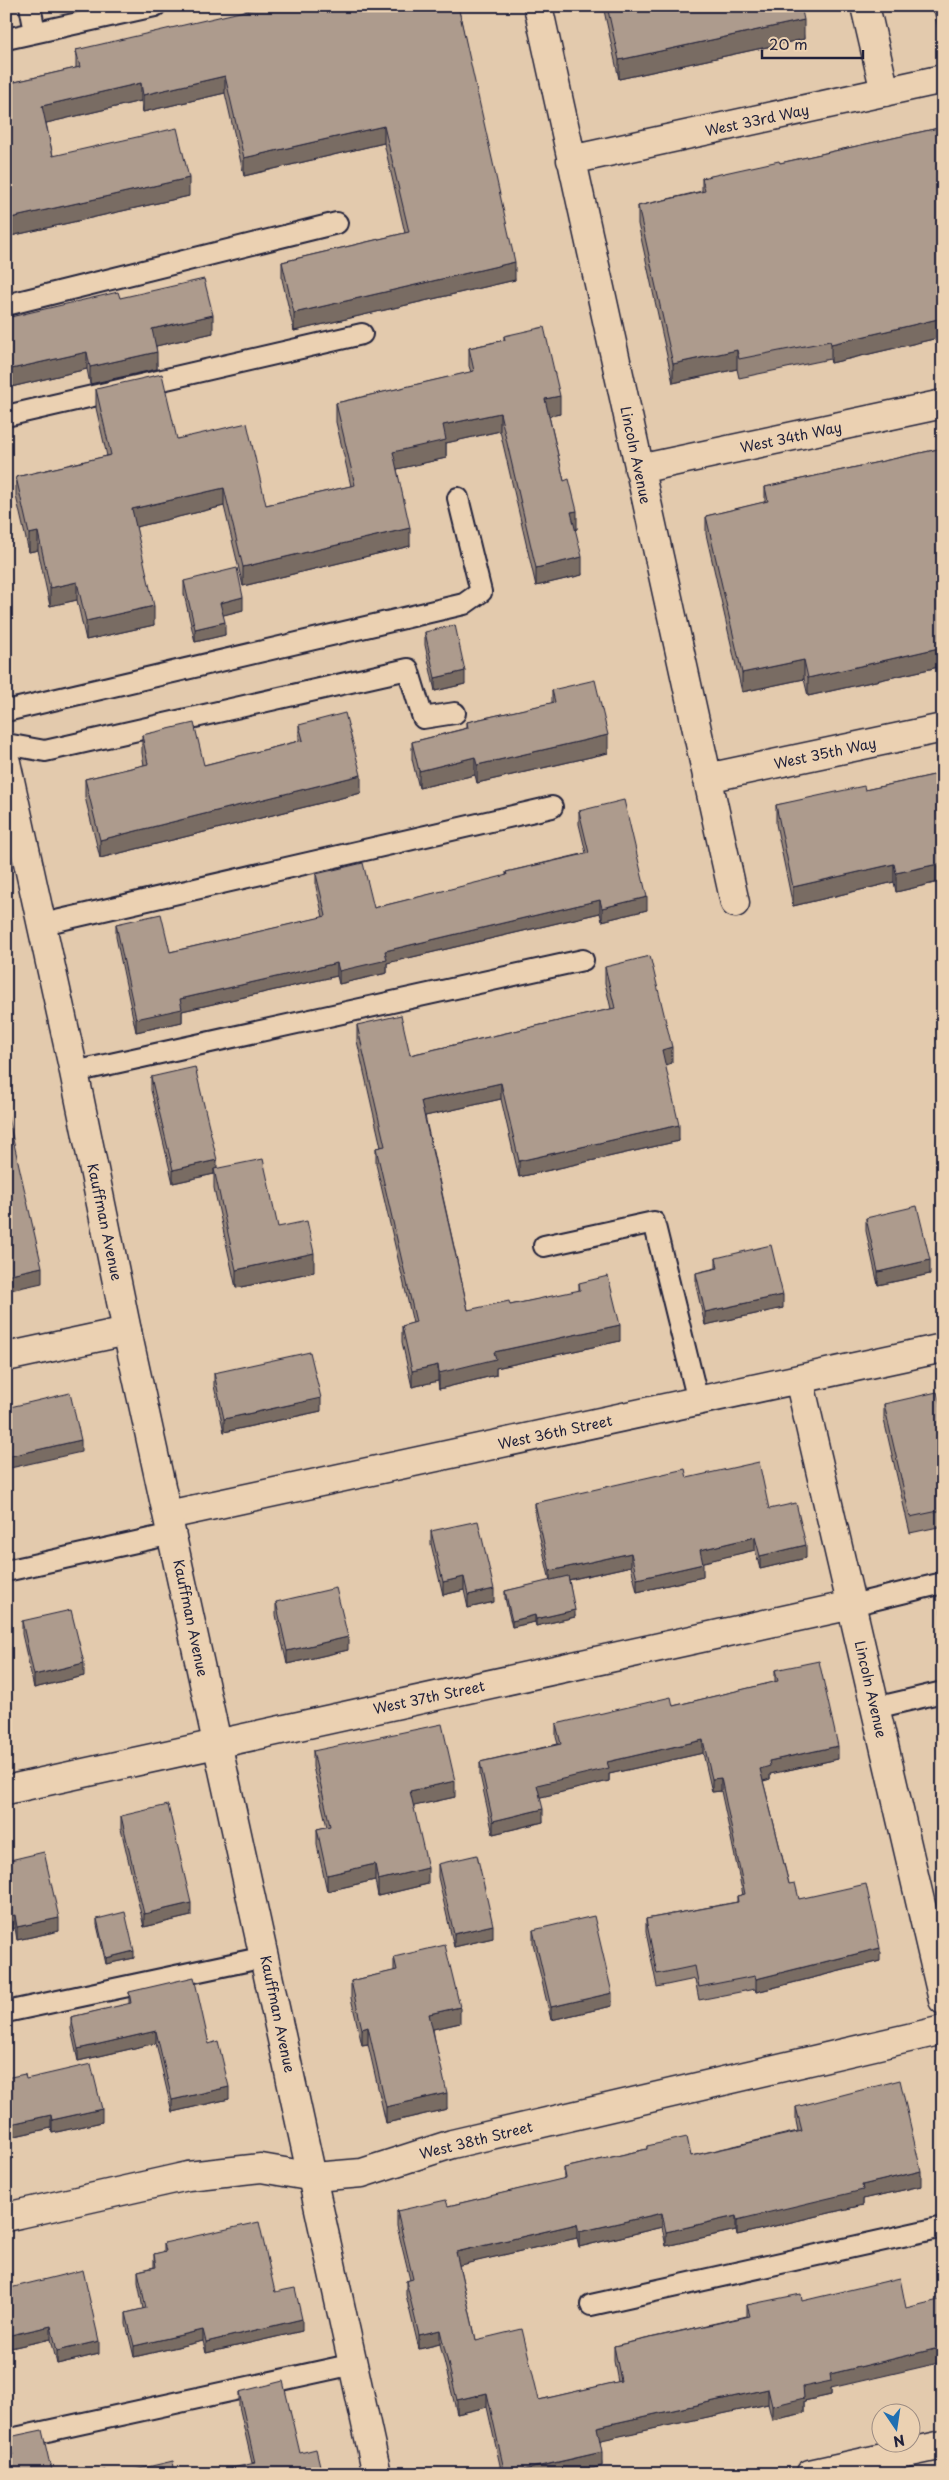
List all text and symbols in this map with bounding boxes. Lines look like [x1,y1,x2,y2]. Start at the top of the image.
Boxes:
scale bar [762,28,863,60]
text: 20 m [769,32,808,55]
street label: West 33rd Way [703,99,811,141]
street label: Lincoln Avenue [615,404,657,506]
street label: West 34th Way [738,416,844,458]
street label: West 35th Way [772,732,878,774]
street label: Kauffman Avenue [82,1161,128,1283]
street label: West 36th Street [496,1410,614,1454]
street label: Kauffman Avenue [168,1557,214,1679]
street label: Lincoln Avenue [850,1638,892,1740]
street label: West 37th Street [371,1675,487,1719]
street label: Kauffman Avenue [255,1953,301,2075]
street label: West 38th Street [417,2116,535,2164]
north arrow [872,2402,922,2452]
text: N [891,2430,907,2453]

